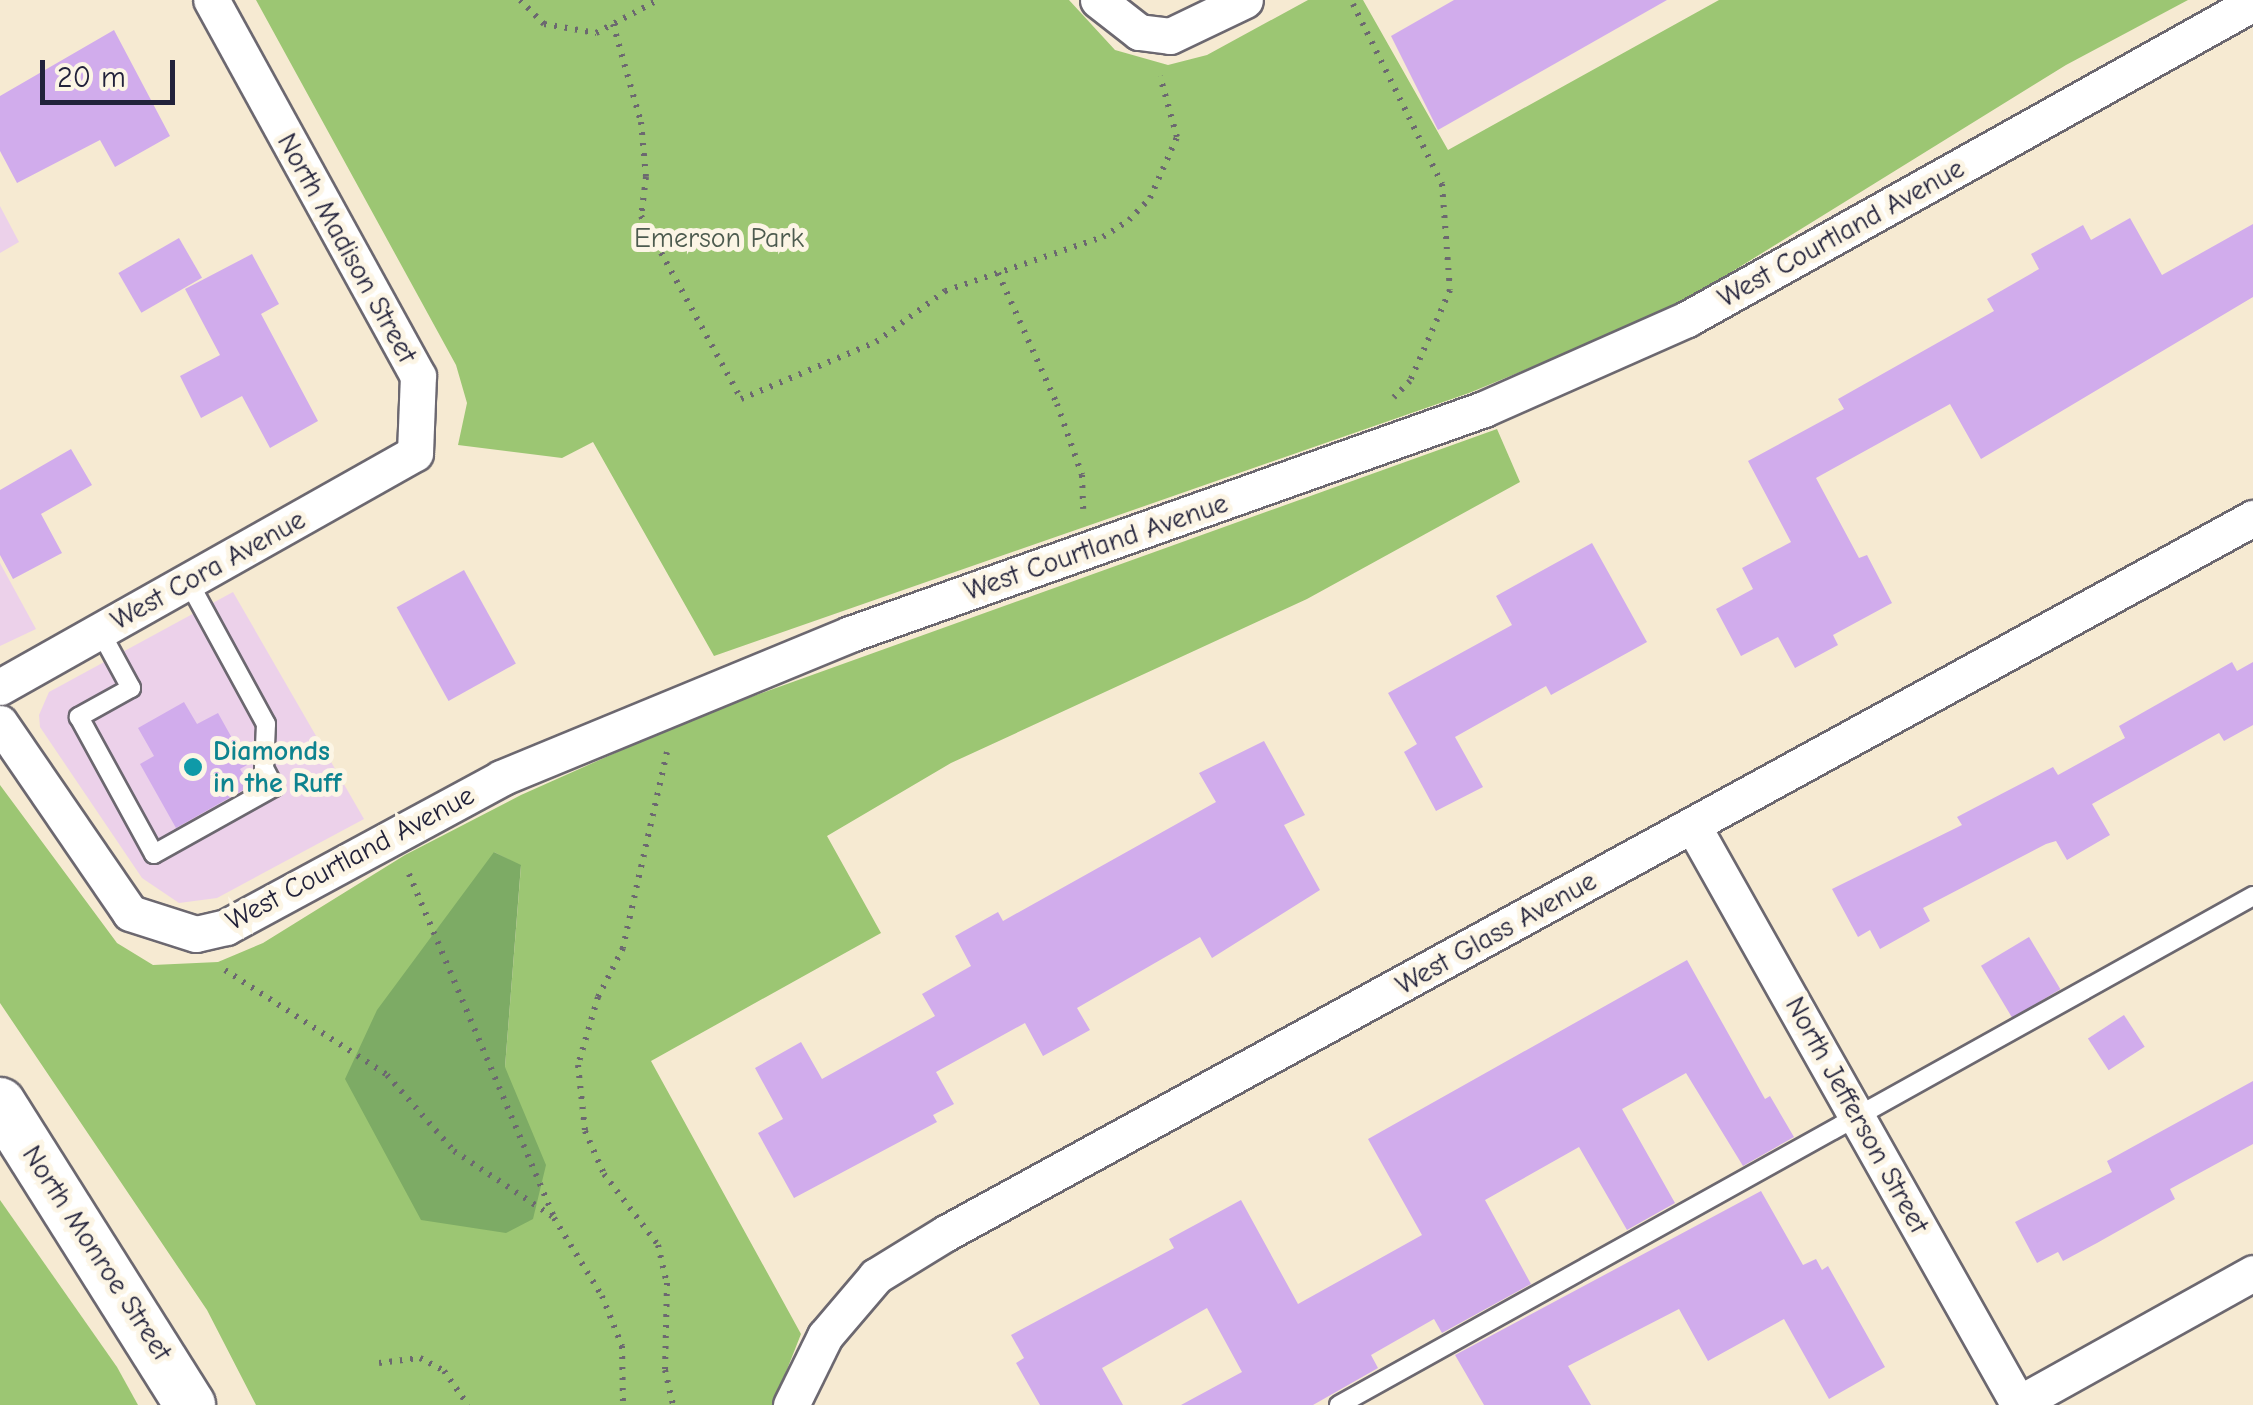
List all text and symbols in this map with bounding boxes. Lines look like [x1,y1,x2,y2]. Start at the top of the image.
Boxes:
scale bar [45,40,180,102]
text: 20 m [57,60,126,95]
street label: North Madison Street [270,127,424,369]
street label: West Courtland Avenue [1712,151,1970,315]
park label: Emerson Park [634,221,804,255]
street label: West Courtland Avenue [960,486,1232,608]
street label: West Cora Avenue [105,503,311,637]
place label: Diamonds in the Ruff [213,734,341,800]
marker: Diamonds in the Ruff [182,756,204,778]
street label: West Courtland Avenue [220,778,480,938]
street label: West Glass Avenue [1390,864,1602,1002]
street label: North Jefferson Street [1778,991,1936,1239]
street label: North Monroe Street [15,1139,179,1367]

